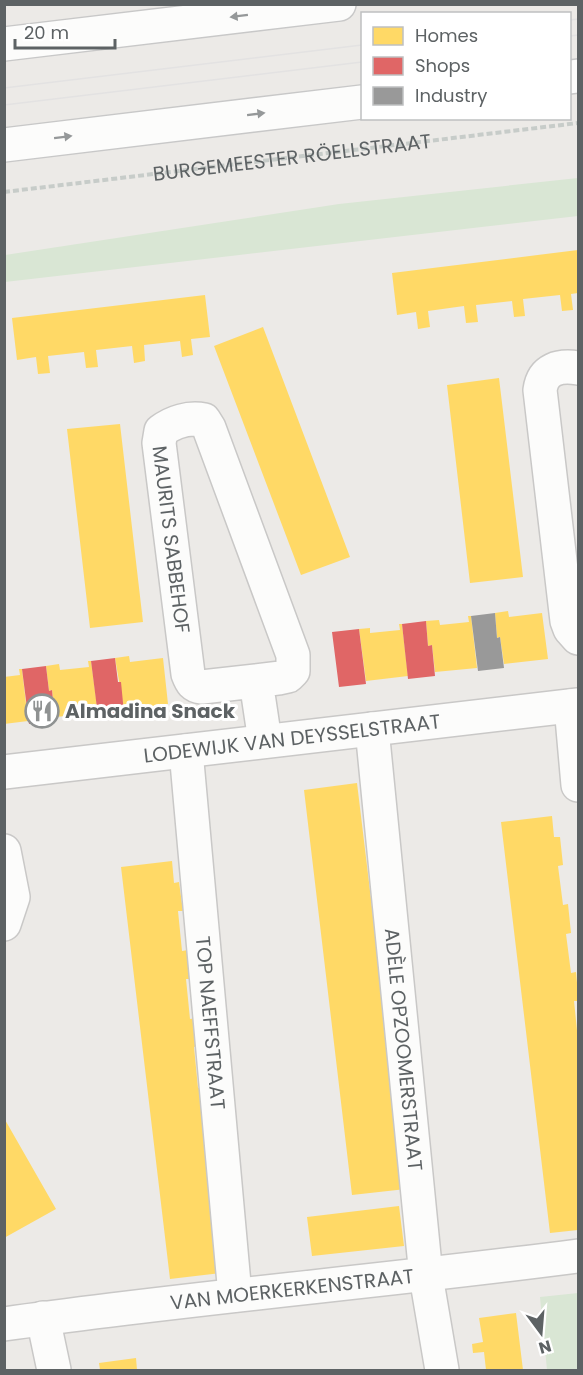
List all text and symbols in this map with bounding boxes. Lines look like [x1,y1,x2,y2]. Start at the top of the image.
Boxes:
scale bar [15,12,116,50]
one-way arrow [230,12,249,21]
legend [361,12,571,120]
text: 20 m [24,20,69,45]
text: Homes [415,23,478,48]
text: Shops [415,53,470,78]
text: Industry [415,83,487,108]
one-way arrow [247,110,266,119]
street label: BURGEMEESTER RÖELLSTRAAT [151,127,433,188]
one-way arrow [53,133,72,142]
street label: MAURITS SABBEHOF [145,444,197,635]
restaurant icon: Almadina Snack [24,693,60,729]
place label: Almadina Snack [65,697,236,725]
street label: LODEWIJK VAN DEYSSELSTRAAT [142,707,442,770]
street label: ADÈLE OPZOOMERSTRAAT [378,927,430,1172]
street label: TOP NAEFFSTRAAT [189,935,232,1111]
street label: VAN MOERKERKENSTRAAT [168,1262,415,1317]
north arrow [511,1303,571,1363]
text: N [536,1334,554,1360]

